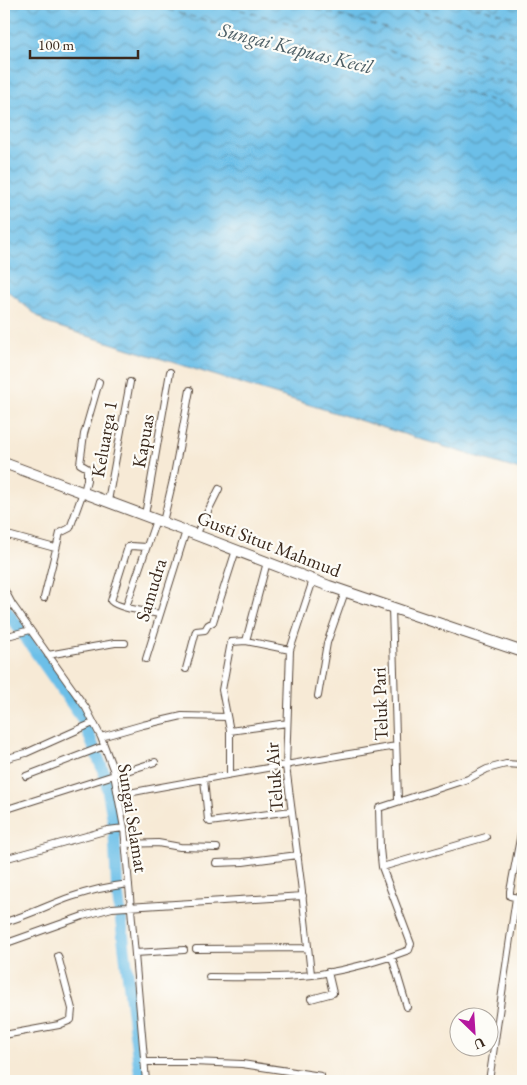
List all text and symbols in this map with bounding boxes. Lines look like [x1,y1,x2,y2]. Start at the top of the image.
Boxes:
water label: Sungai Kapuas Kecil [216,16,377,80]
scale bar [30,28,138,60]
text: 100 m [38,35,75,54]
street label: Keluarga 1 [85,399,123,479]
street label: Kapuas [126,412,160,470]
street label: Gusti Situt Mahmud [193,505,345,583]
street label: Samudra [130,555,173,625]
street label: Teluk Pari [366,666,394,741]
street label: Teluk Air [259,741,289,813]
street label: Sungai Selamat [112,762,154,874]
north arrow [450,1008,500,1058]
text: U [470,1033,488,1054]

